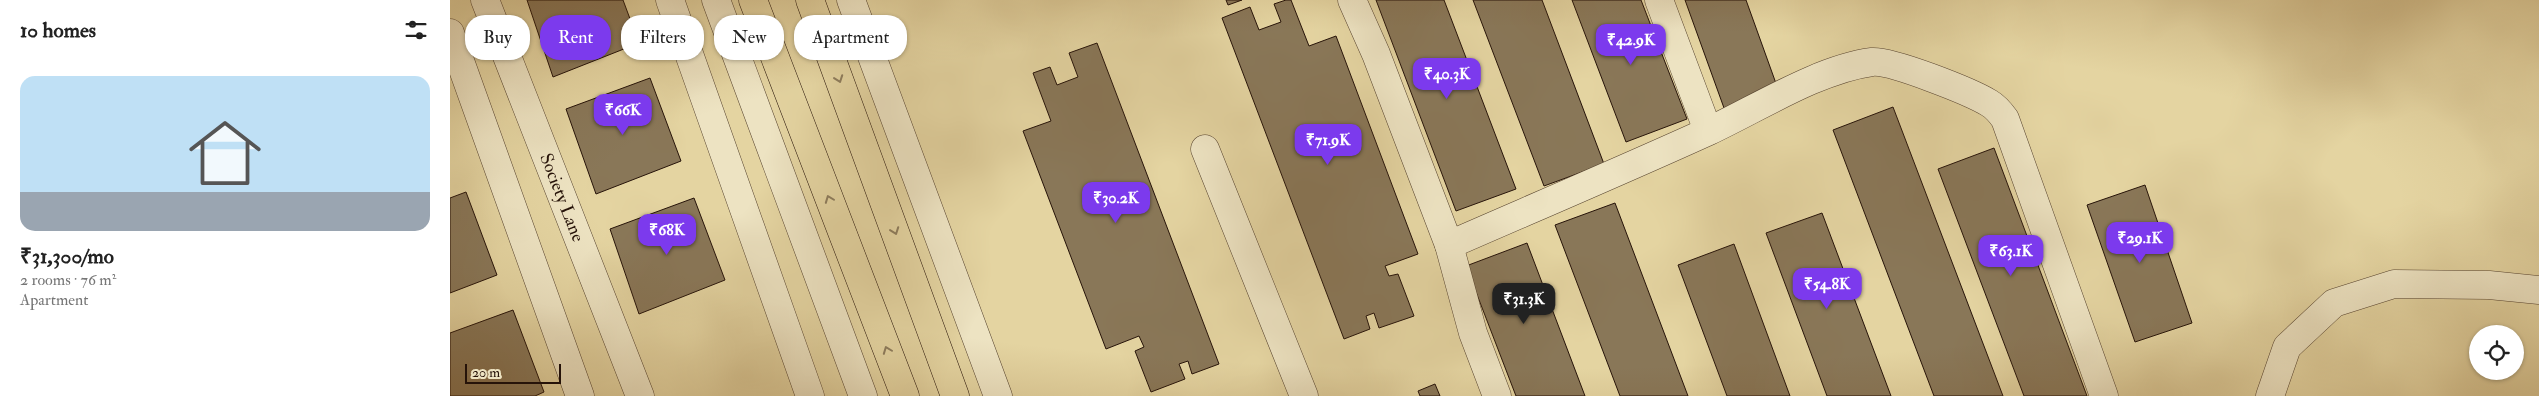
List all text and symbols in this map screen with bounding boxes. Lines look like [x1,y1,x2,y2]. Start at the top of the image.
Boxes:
chip: Buy [465,15,530,60]
chip: Rent [540,15,611,60]
chip: Filters [621,15,704,60]
chip: New [714,15,784,60]
chip: Apartment [794,15,907,60]
icon: filters [402,16,430,44]
text: 10 homes [20,17,96,44]
pin: ₹42.9K [1590,23,1672,66]
text: ₹42.9K [1607,30,1655,50]
pin: ₹40.3K [1406,58,1488,100]
text: ₹40.3K [1424,64,1470,84]
one-way arrow [833,74,843,82]
pin: ₹66K [593,94,653,136]
text: ₹66K [605,100,641,120]
icon: home [180,108,270,198]
pin: ₹71.9K [1287,124,1369,166]
text: ₹71.9K [1306,130,1350,150]
street label: Society Lane [534,150,590,246]
pin: ₹30.2K [1075,182,1157,224]
text: ₹30.2K [1093,188,1139,208]
one-way arrow [825,195,835,204]
pin: ₹68K [637,214,697,256]
text: ₹68K [649,220,685,240]
pin: ₹29.1K [2099,222,2181,264]
one-way arrow [889,226,899,235]
text: ₹29.1K [2117,228,2163,248]
pin: ₹63.1K [1970,234,2052,277]
text: ₹63.1K [1989,241,2033,261]
text: ₹31,300/mo [20,243,114,270]
pin: ₹54.8K [1786,268,1868,310]
text: 2 rooms · 76 m² [20,270,116,290]
text: ₹54.8K [1804,274,1850,294]
pin: ₹31.3K [1483,282,1565,325]
text: ₹31.3K [1503,289,1545,309]
text: Apartment [20,290,88,310]
map controls [2469,325,2524,380]
button: locate [2469,325,2524,380]
one-way arrow [883,347,893,355]
scale bar [465,361,561,384]
text: 20 m [472,364,500,381]

